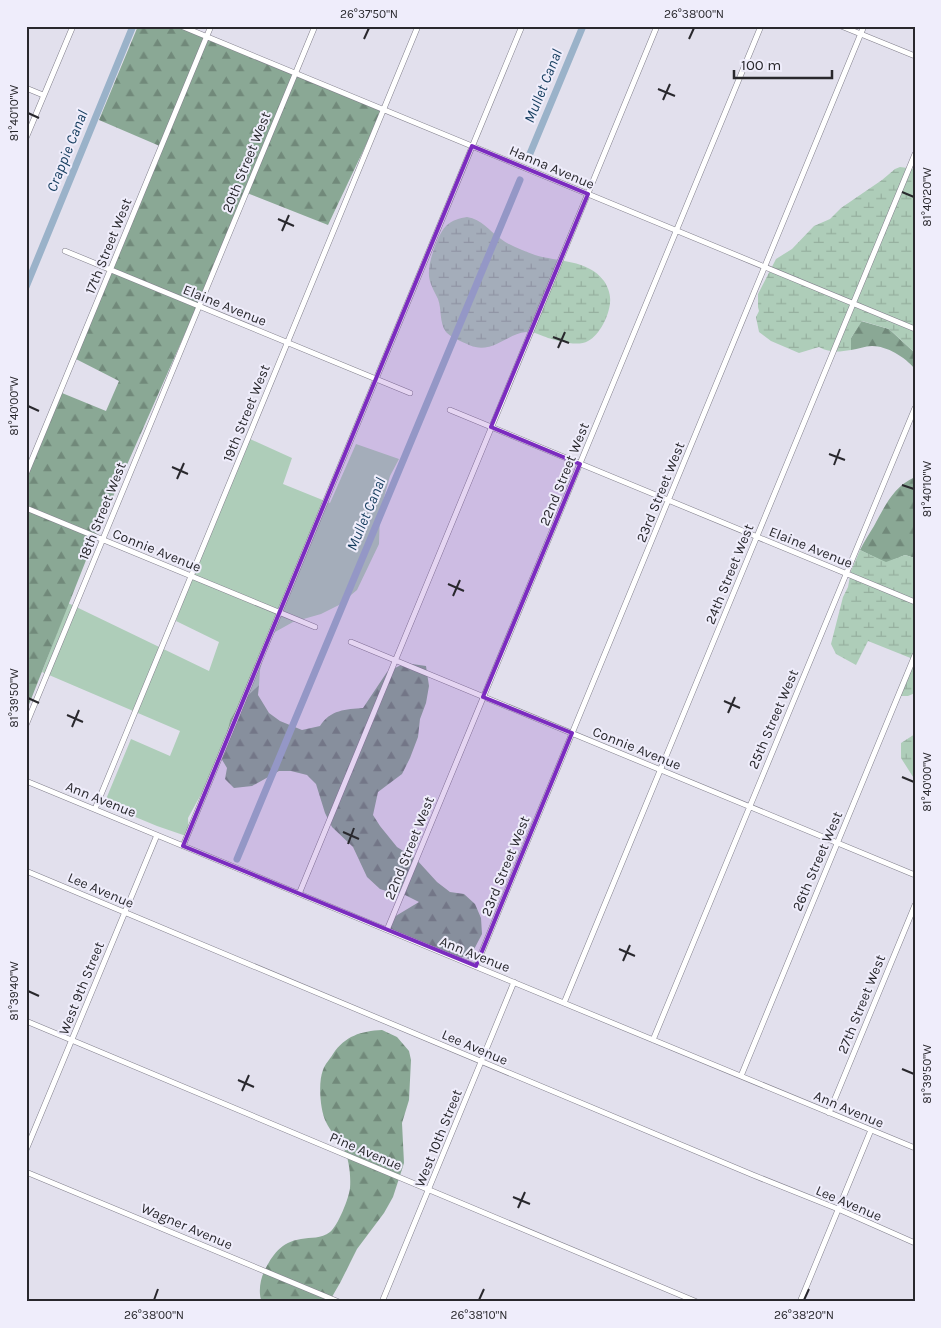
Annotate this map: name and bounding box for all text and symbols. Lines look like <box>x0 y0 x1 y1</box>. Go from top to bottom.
text: 26°37'50"N <box>340 7 398 21</box>
text: 26°38'00"N <box>664 7 724 21</box>
water label: Mullet Canal <box>520 46 566 125</box>
scale bar <box>734 48 831 80</box>
text: 100 m <box>741 56 781 74</box>
text: 81°40'10"W <box>7 85 21 141</box>
water label: Crappie Canal <box>42 107 92 195</box>
street label: 20th Street West <box>219 109 274 215</box>
street label: Hanna Avenue <box>507 142 597 193</box>
text: 81°40'20"W <box>920 167 934 227</box>
street label: 17th Street West <box>82 196 135 297</box>
street label: Elaine Avenue <box>180 281 269 330</box>
street label: 19th Street West <box>219 362 274 464</box>
text: 81°40'00"W <box>7 376 21 436</box>
street label: 22nd Street West <box>536 420 593 528</box>
street label: 23rd Street West <box>633 440 688 545</box>
street label: 18th Street West <box>75 460 130 563</box>
text: 81°40'10"W <box>920 461 934 517</box>
water label: Mullet Canal <box>343 475 390 553</box>
street label: 24th Street West <box>702 522 757 627</box>
street label: Elaine Avenue <box>766 523 855 572</box>
street label: Connie Avenue <box>110 525 204 576</box>
street label: 25th Street West <box>745 667 802 772</box>
text: 81°39'50"W <box>7 668 21 728</box>
street label: Connie Avenue <box>590 723 684 774</box>
text: 81°40'00"W <box>920 752 934 812</box>
street label: Ann Avenue <box>63 778 138 821</box>
street label: 22nd Street West <box>381 794 438 902</box>
street label: 26th Street West <box>789 809 846 914</box>
street label: 23rd Street West <box>478 814 533 919</box>
street label: Lee Avenue <box>65 869 136 912</box>
street label: Ann Avenue <box>437 933 512 976</box>
street label: West 9th Street <box>55 939 108 1037</box>
street label: 27th Street West <box>834 952 889 1056</box>
text: 81°39'40"W <box>7 961 21 1021</box>
street label: Lee Avenue <box>439 1026 510 1069</box>
text: 81°39'50"W <box>920 1044 934 1104</box>
street label: West 10th Street <box>411 1087 466 1189</box>
street label: Ann Avenue <box>811 1087 886 1132</box>
street label: Pine Avenue <box>327 1129 405 1174</box>
street label: Lee Avenue <box>813 1182 884 1225</box>
street label: Wagner Avenue <box>138 1200 235 1253</box>
text: 26°38'00"N <box>124 1308 184 1322</box>
text: 26°38'10"N <box>451 1308 507 1322</box>
text: 26°38'20"N <box>774 1308 834 1322</box>

